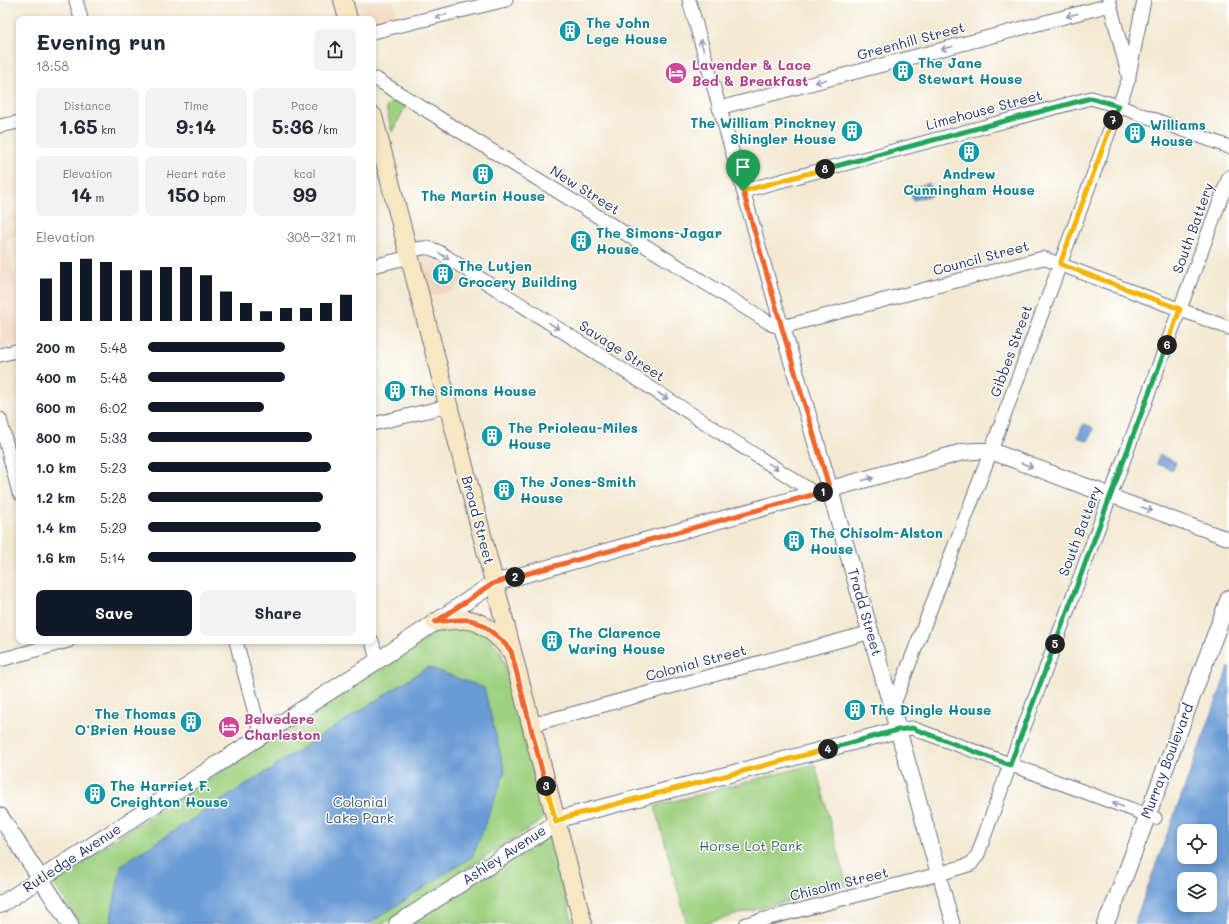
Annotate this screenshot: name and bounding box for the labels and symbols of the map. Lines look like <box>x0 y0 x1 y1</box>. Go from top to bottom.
one-way arrow <box>1066 12 1079 19</box>
one-way arrow <box>435 13 448 20</box>
place label: The John Lege House <box>586 13 667 48</box>
street label: Greenhill Street <box>855 17 967 64</box>
building icon: The John Lege House <box>557 18 583 44</box>
one-way arrow <box>698 39 705 52</box>
one-way arrow <box>941 45 954 52</box>
place label: The Jane Stewart House <box>918 53 1022 88</box>
place label: Lavender & Lace Bed & Breakfast <box>692 55 811 90</box>
building icon: The Jane Stewart House <box>890 58 916 84</box>
hotel icon: Lavender & Lace Bed & Breakfast <box>663 60 689 86</box>
one-way arrow <box>815 78 828 85</box>
street label: Limehouse Street <box>924 85 1044 134</box>
pin: 7 <box>1103 110 1123 130</box>
place label: The William Pinckney Shingler House <box>690 113 836 148</box>
place label: Williams House <box>1150 115 1206 150</box>
building icon: The William Pinckney Shingler House <box>839 118 865 144</box>
building icon: Williams House <box>1122 120 1148 146</box>
building icon: Andrew Cunningham House <box>956 139 982 165</box>
pin <box>726 150 760 191</box>
pin: 8 <box>815 159 835 179</box>
building icon: The Martin House <box>470 161 496 187</box>
street label: New Street <box>547 161 624 219</box>
place label: Andrew Cunningham House <box>903 164 1035 199</box>
street label: South Battery <box>1167 180 1218 276</box>
place label: The Martin House <box>421 186 545 205</box>
place label: The Simons-Jagar House <box>596 223 722 258</box>
building icon: The Simons-Jagar House <box>568 228 594 254</box>
street label: Council Street <box>931 236 1031 279</box>
one-way arrow <box>438 252 450 260</box>
place label: The Lutjen Grocery Building <box>458 256 577 291</box>
building icon: The Lutjen Grocery Building <box>430 261 456 287</box>
street label: Gibbes Street <box>985 302 1036 400</box>
street label: Savage Street <box>576 316 669 385</box>
one-way arrow <box>548 322 559 330</box>
pin: 6 <box>1157 335 1177 355</box>
building icon: The Simons House <box>382 378 408 404</box>
place label: The Simons House <box>410 381 536 400</box>
one-way arrow <box>657 392 668 400</box>
place label: The Prioleau-Miles House <box>508 418 638 453</box>
building icon: The Prioleau-Miles House <box>479 423 505 449</box>
one-way arrow <box>1021 461 1033 469</box>
one-way arrow <box>767 462 778 470</box>
place label: The Jones-Smith House <box>520 472 636 507</box>
street label: Broad Street <box>458 474 499 566</box>
one-way arrow <box>861 475 874 482</box>
building icon: The Jones-Smith House <box>491 477 517 503</box>
pin: 1 <box>813 482 833 502</box>
street label: South Battery <box>1054 483 1105 579</box>
one-way arrow <box>1141 506 1153 514</box>
place label: The Chisolm-Alston House <box>810 523 943 558</box>
building icon: The Chisolm-Alston House <box>781 528 807 554</box>
street label: Tradd Street <box>844 566 887 658</box>
pin: 2 <box>505 567 525 587</box>
place label: The Clarence Waring House <box>568 623 665 658</box>
building icon: The Clarence Waring House <box>539 628 565 654</box>
pin: 5 <box>1045 634 1065 654</box>
street label: Colonial Street <box>643 640 748 685</box>
building icon: The Dingle House <box>842 697 868 723</box>
place label: The Dingle House <box>870 700 991 719</box>
street label: Murray Boulevard <box>1136 700 1197 821</box>
place label: The Thomas O'Brien House <box>75 704 176 739</box>
building icon: The Thomas O'Brien House <box>178 709 204 735</box>
place label: Belvedere Charleston <box>244 709 320 744</box>
hotel icon: Belvedere Charleston <box>216 714 242 740</box>
pin: 4 <box>818 739 838 759</box>
place label: The Harriet F. Creighton House <box>110 776 228 811</box>
pin: 3 <box>536 776 556 796</box>
building icon: The Harriet F. Creighton House <box>82 781 108 807</box>
park label: Colonial Lake Park <box>326 792 394 827</box>
one-way arrow <box>1113 800 1125 808</box>
street label: Rutledge Avenue <box>19 819 125 896</box>
street label: Ashley Avenue <box>458 820 549 889</box>
park label: Horse Lot Park <box>699 836 803 855</box>
street label: Chisolm Street <box>788 862 890 905</box>

